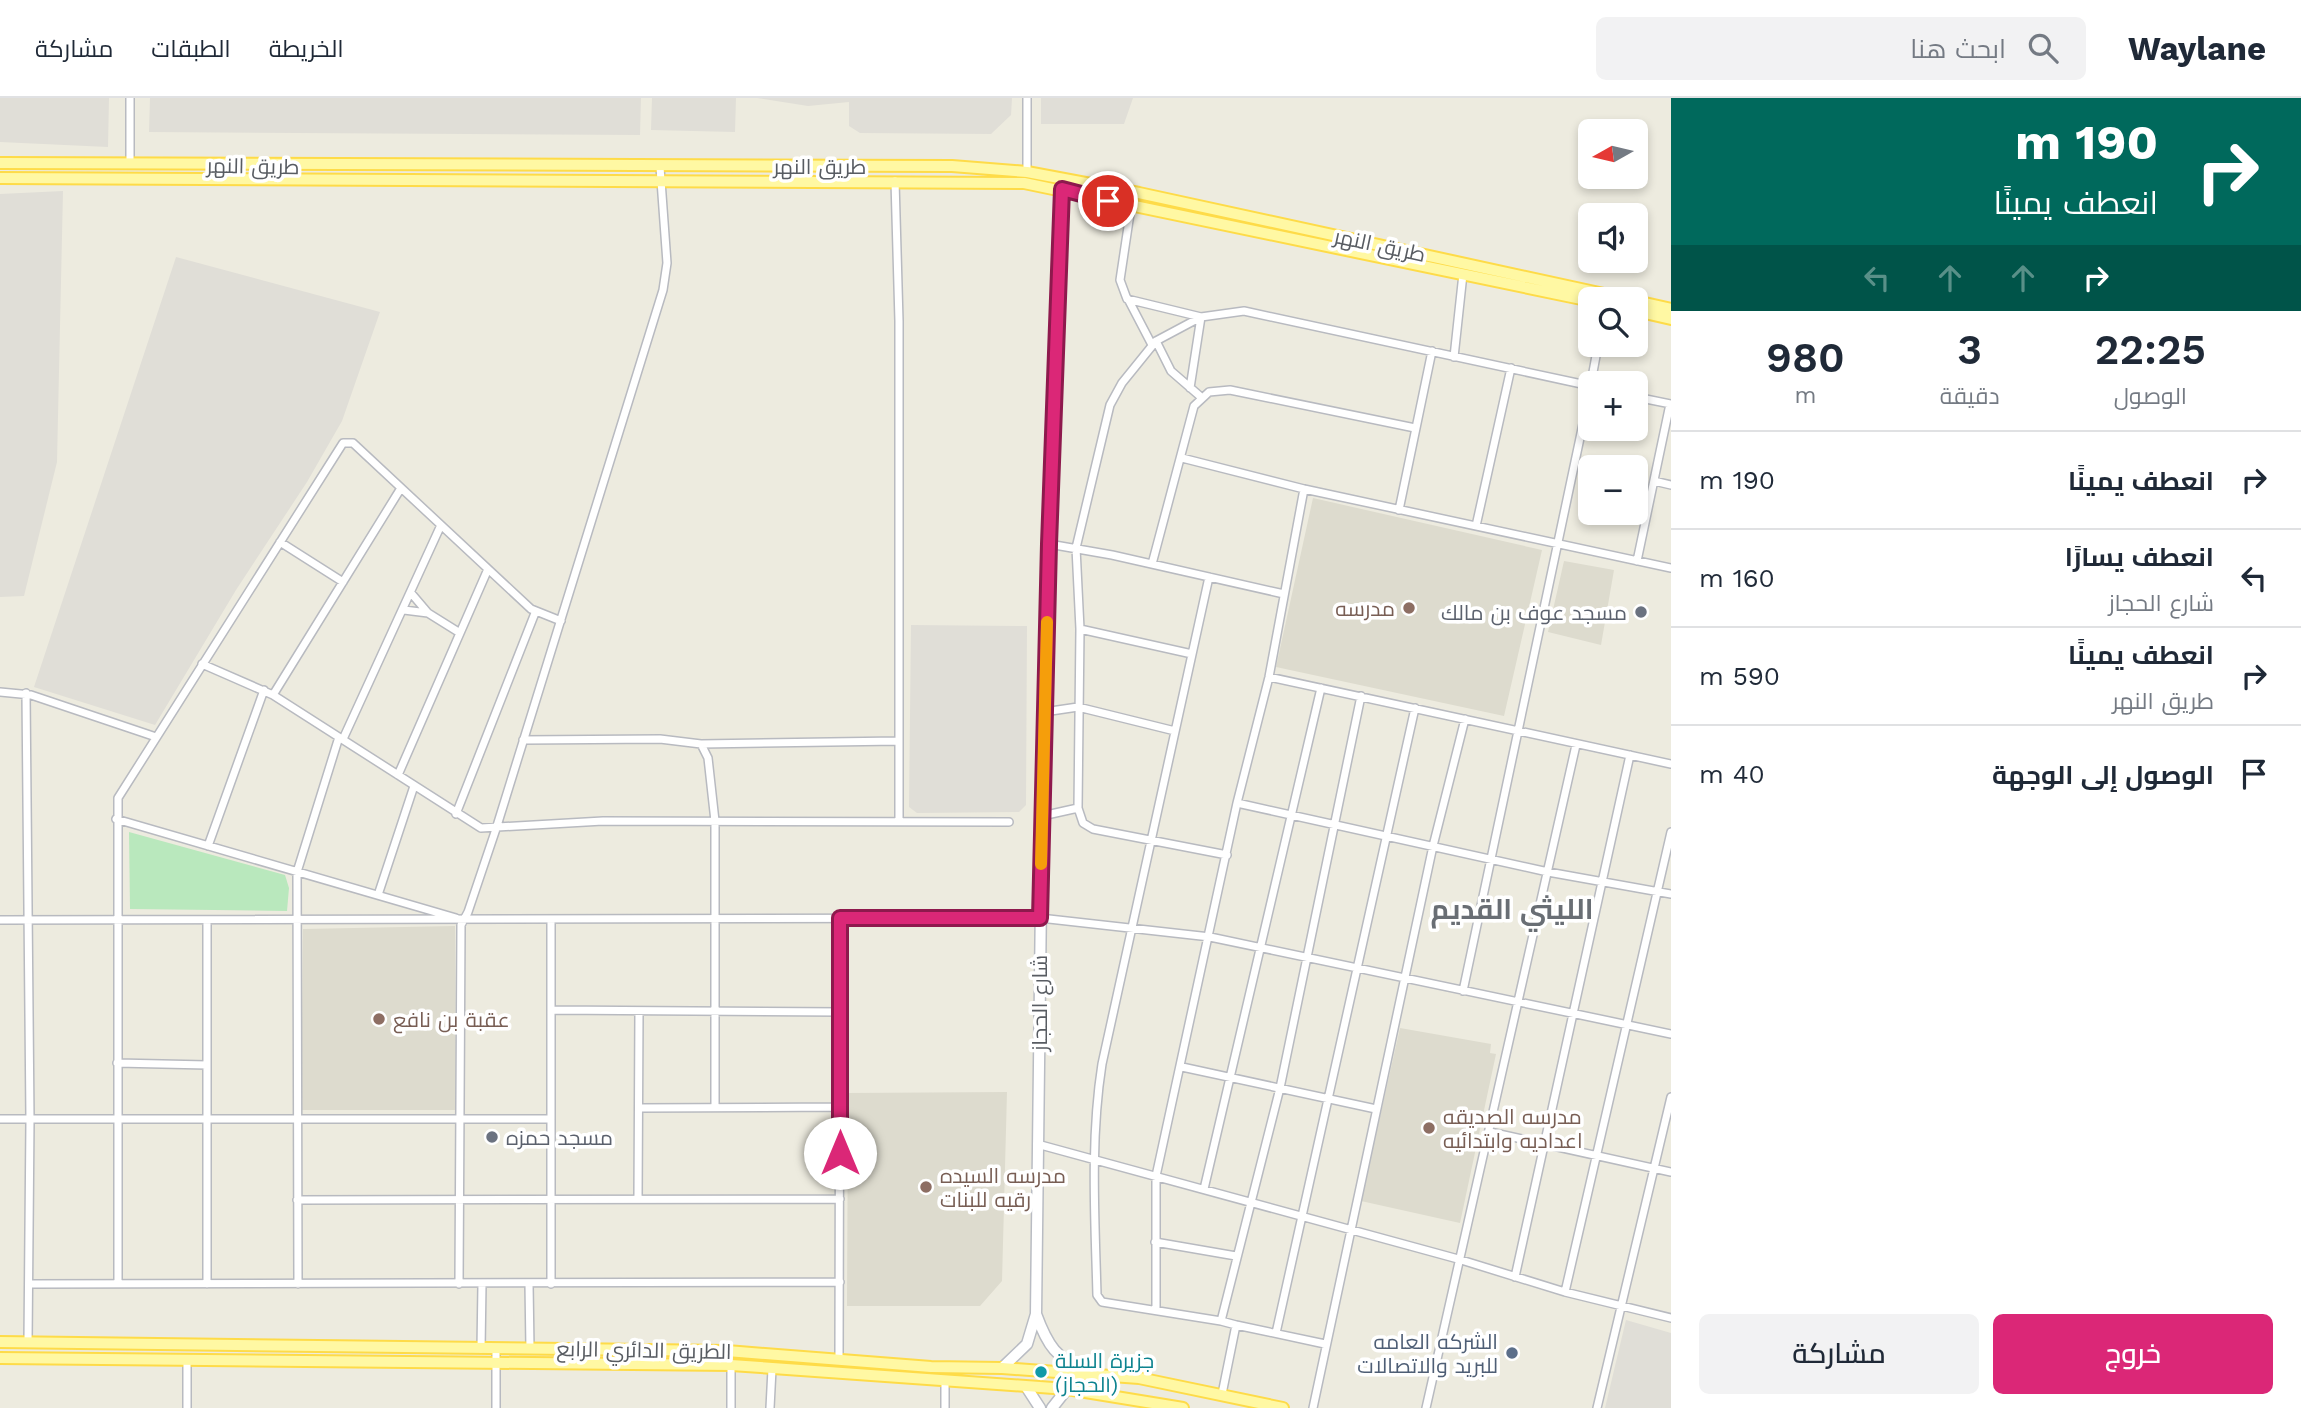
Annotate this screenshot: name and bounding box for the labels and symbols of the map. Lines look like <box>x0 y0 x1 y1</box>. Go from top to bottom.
north arrow <box>1578 119 1648 189</box>
street label: طريق النهر <box>205 153 300 180</box>
street label: طريق النهر <box>773 154 866 180</box>
pin <box>1078 171 1138 231</box>
street label: طريق النهر <box>1331 223 1428 268</box>
place label: مدرسه <box>1335 596 1395 621</box>
marker: مدرسه <box>1401 600 1417 616</box>
place label: مسجد عوف بن مالك <box>1441 600 1627 626</box>
marker: مسجد عوف بن مالك <box>1633 604 1649 620</box>
district label: الليثي القديم <box>1431 893 1593 932</box>
street label: شارع الحجاز <box>1027 955 1054 1052</box>
place label: عقبة بن نافع <box>393 1007 510 1034</box>
marker: عقبة بن نافع <box>371 1011 387 1027</box>
place label: مدرسه الصديقه اعداديه وابتدائيه <box>1443 1104 1583 1153</box>
position arrow <box>803 1116 877 1190</box>
marker: مدرسه الصديقه اعداديه وابتدائيه <box>1421 1120 1437 1136</box>
place label: مسجد حمزه <box>506 1125 613 1150</box>
marker: مسجد حمزه <box>484 1129 500 1145</box>
place label: مدرسه السيده رقيه للبنات <box>940 1163 1066 1212</box>
marker: مدرسه السيده رقيه للبنات <box>918 1179 934 1195</box>
place label: الشركه العامه للبريد والاتصالات <box>1357 1329 1498 1378</box>
street label: الطريق الدائري الرابع <box>556 1336 732 1368</box>
marker: الشركه العامه للبريد والاتصالات <box>1504 1345 1520 1361</box>
place label: جزيرة السلة (الحجاز) <box>1055 1348 1154 1397</box>
marker: جزيرة السلة (الحجاز) <box>1033 1364 1049 1380</box>

